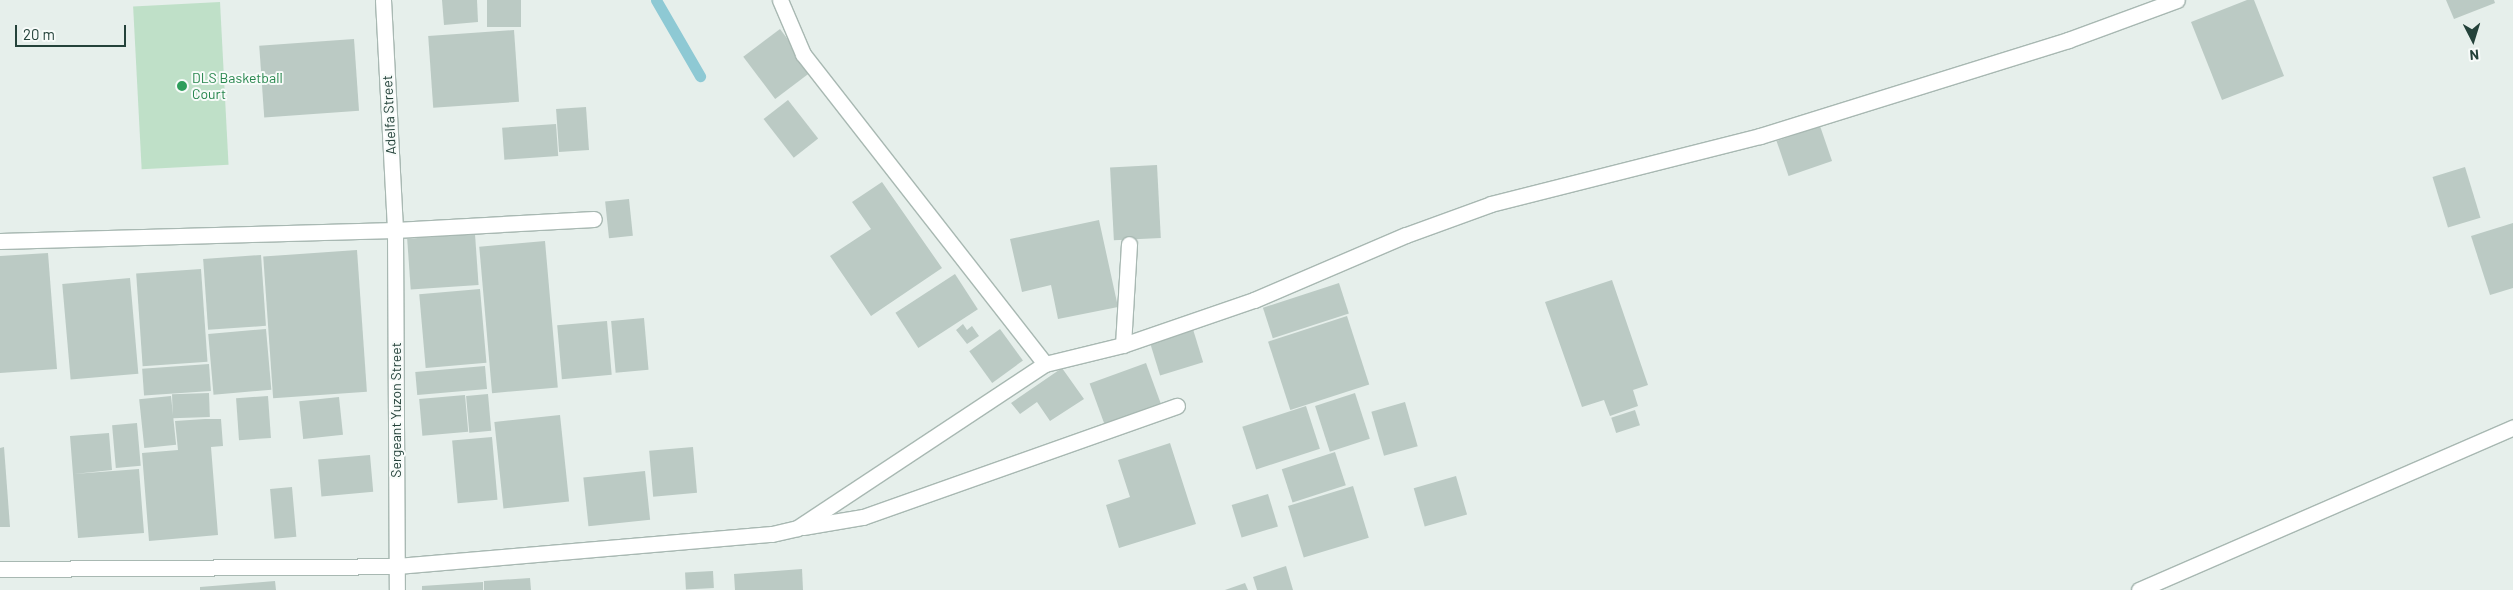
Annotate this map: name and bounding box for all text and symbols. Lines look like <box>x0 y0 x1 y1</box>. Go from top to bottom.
scale bar <box>18 15 129 47</box>
north arrow <box>2448 15 2498 65</box>
text: 20 m <box>23 25 55 43</box>
text: N <box>2469 47 2480 64</box>
place label: DLS Basketball Court <box>192 70 283 102</box>
street label: Adelfa Street <box>379 75 399 155</box>
marker: DLS Basketball Court <box>176 80 188 92</box>
street label: Sergeant Yuzon Street <box>388 342 404 478</box>

